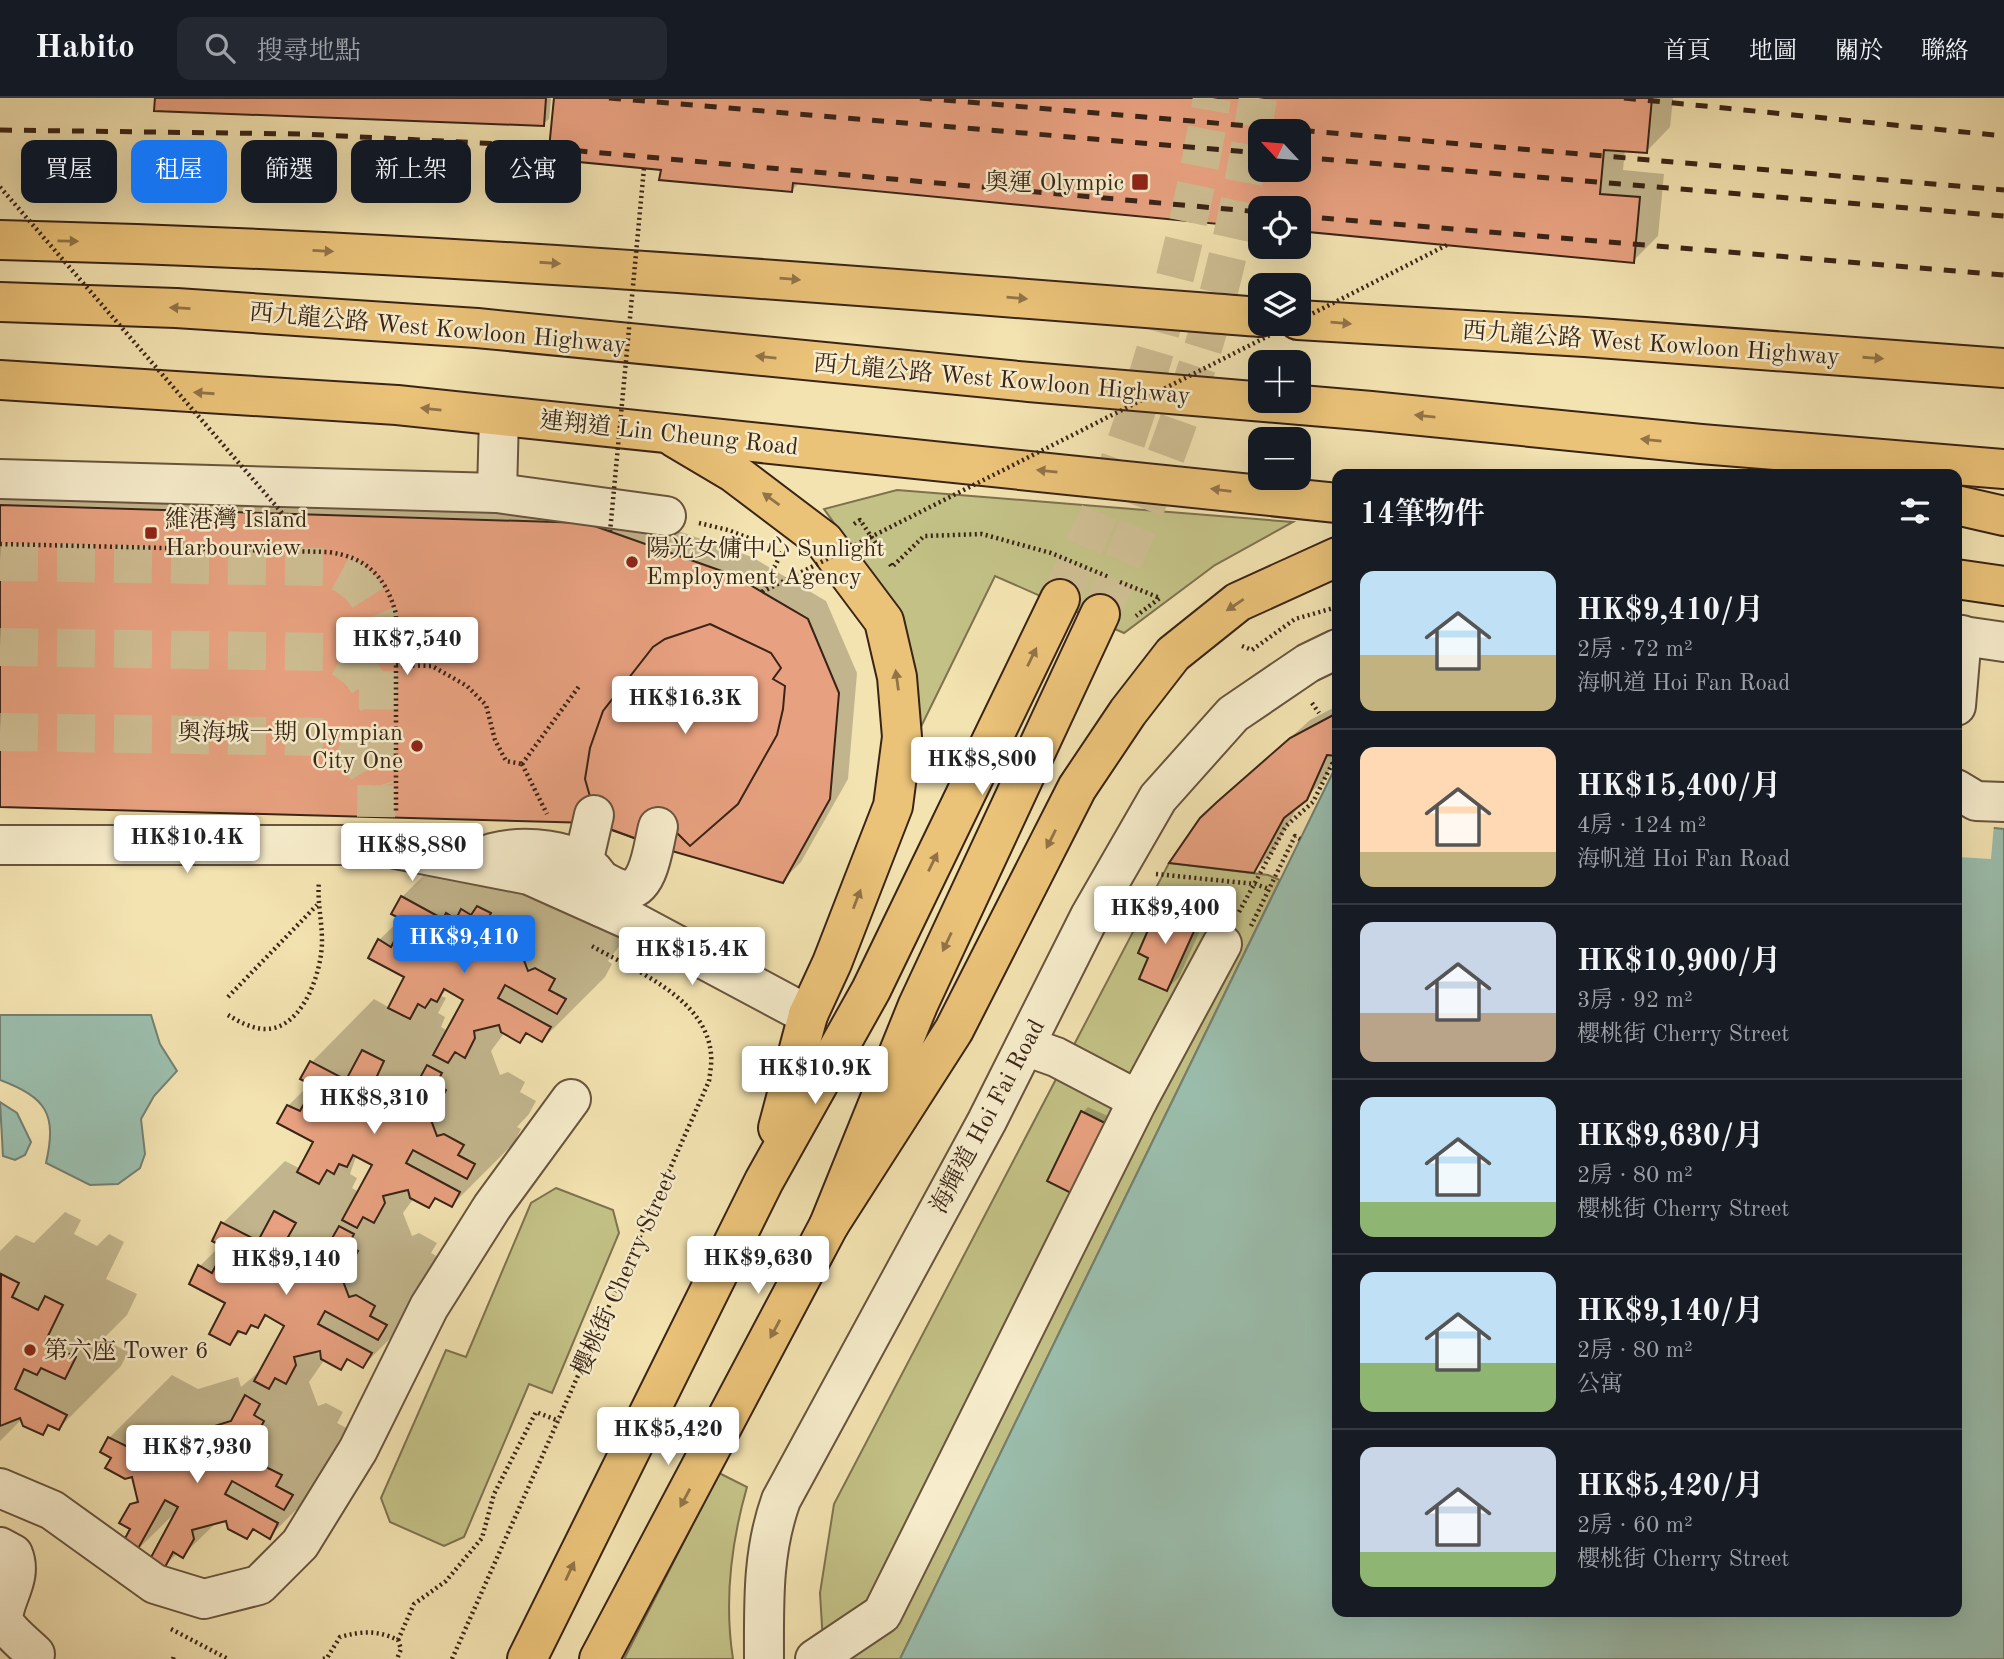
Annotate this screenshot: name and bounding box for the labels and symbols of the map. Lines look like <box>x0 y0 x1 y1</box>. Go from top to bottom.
north arrow <box>1248 119 1311 182</box>
place label: 奧運 Olympic <box>985 169 1124 196</box>
marker: 奧運 Olympic <box>1130 172 1150 192</box>
one-way arrow <box>57 236 79 247</box>
one-way arrow <box>312 245 334 256</box>
one-way arrow <box>540 258 562 269</box>
one-way arrow <box>779 274 801 285</box>
one-way arrow <box>1006 293 1028 304</box>
street label: 西九龍公路 West Kowloon Highway <box>248 299 628 358</box>
one-way arrow <box>169 303 191 314</box>
street label: 西九龍公路 West Kowloon Highway <box>1461 317 1841 370</box>
one-way arrow <box>1331 318 1353 329</box>
street label: 西九龍公路 West Kowloon Highway <box>812 350 1192 409</box>
one-way arrow <box>755 351 777 362</box>
one-way arrow <box>1862 353 1884 364</box>
one-way arrow <box>193 388 215 399</box>
one-way arrow <box>420 403 442 414</box>
street label: 連翔道 Lin Cheung Road <box>538 406 800 461</box>
one-way arrow <box>1414 411 1436 422</box>
one-way arrow <box>1640 434 1662 445</box>
one-way arrow <box>1035 465 1057 476</box>
one-way arrow <box>1209 484 1231 495</box>
one-way arrow <box>762 492 780 506</box>
place label: 維港灣 Island Harbourview <box>165 506 307 561</box>
marker: 維港灣 Island Harbourview <box>143 525 159 541</box>
place label: 陽光女傭中心 Sunlight Employment Agency <box>646 535 885 590</box>
marker: 陽光女傭中心 Sunlight Employment Agency <box>624 554 640 570</box>
one-way arrow <box>1225 599 1245 612</box>
pin: HK$7,540 <box>335 618 479 677</box>
one-way arrow <box>1026 647 1038 667</box>
one-way arrow <box>891 668 902 690</box>
pin: HK$16.3K <box>613 676 757 736</box>
place label: 奧海城一期 Olympian City One <box>177 719 403 774</box>
marker: 奧海城一期 Olympian City One <box>409 738 425 754</box>
pin: HK$8,800 <box>910 738 1054 797</box>
pin: HK$10.4K <box>115 816 259 875</box>
pin: HK$8,880 <box>340 824 484 883</box>
one-way arrow <box>1046 829 1057 849</box>
one-way arrow <box>927 852 939 872</box>
pin: HK$9,400 <box>1093 886 1237 946</box>
one-way arrow <box>852 889 863 910</box>
pin: HK$9,410 <box>392 916 536 975</box>
pin: HK$15.4K <box>620 928 764 987</box>
one-way arrow <box>941 932 952 953</box>
street label: 海輝道 Hoi Fai Road <box>925 1015 1050 1218</box>
pin: HK$10.9K <box>743 1046 887 1106</box>
pin: HK$8,310 <box>302 1076 446 1136</box>
street label: 櫻桃街 Cherry Street <box>567 1166 682 1380</box>
pin: HK$9,630 <box>686 1236 830 1296</box>
pin: HK$9,140 <box>214 1238 358 1297</box>
one-way arrow <box>769 1319 780 1339</box>
place label: 第六座 Tower 6 <box>44 1337 209 1364</box>
marker: 第六座 Tower 6 <box>22 1342 38 1358</box>
pin: HK$5,420 <box>596 1408 740 1467</box>
pin: HK$7,930 <box>125 1426 269 1485</box>
one-way arrow <box>679 1489 691 1509</box>
one-way arrow <box>565 1561 576 1581</box>

